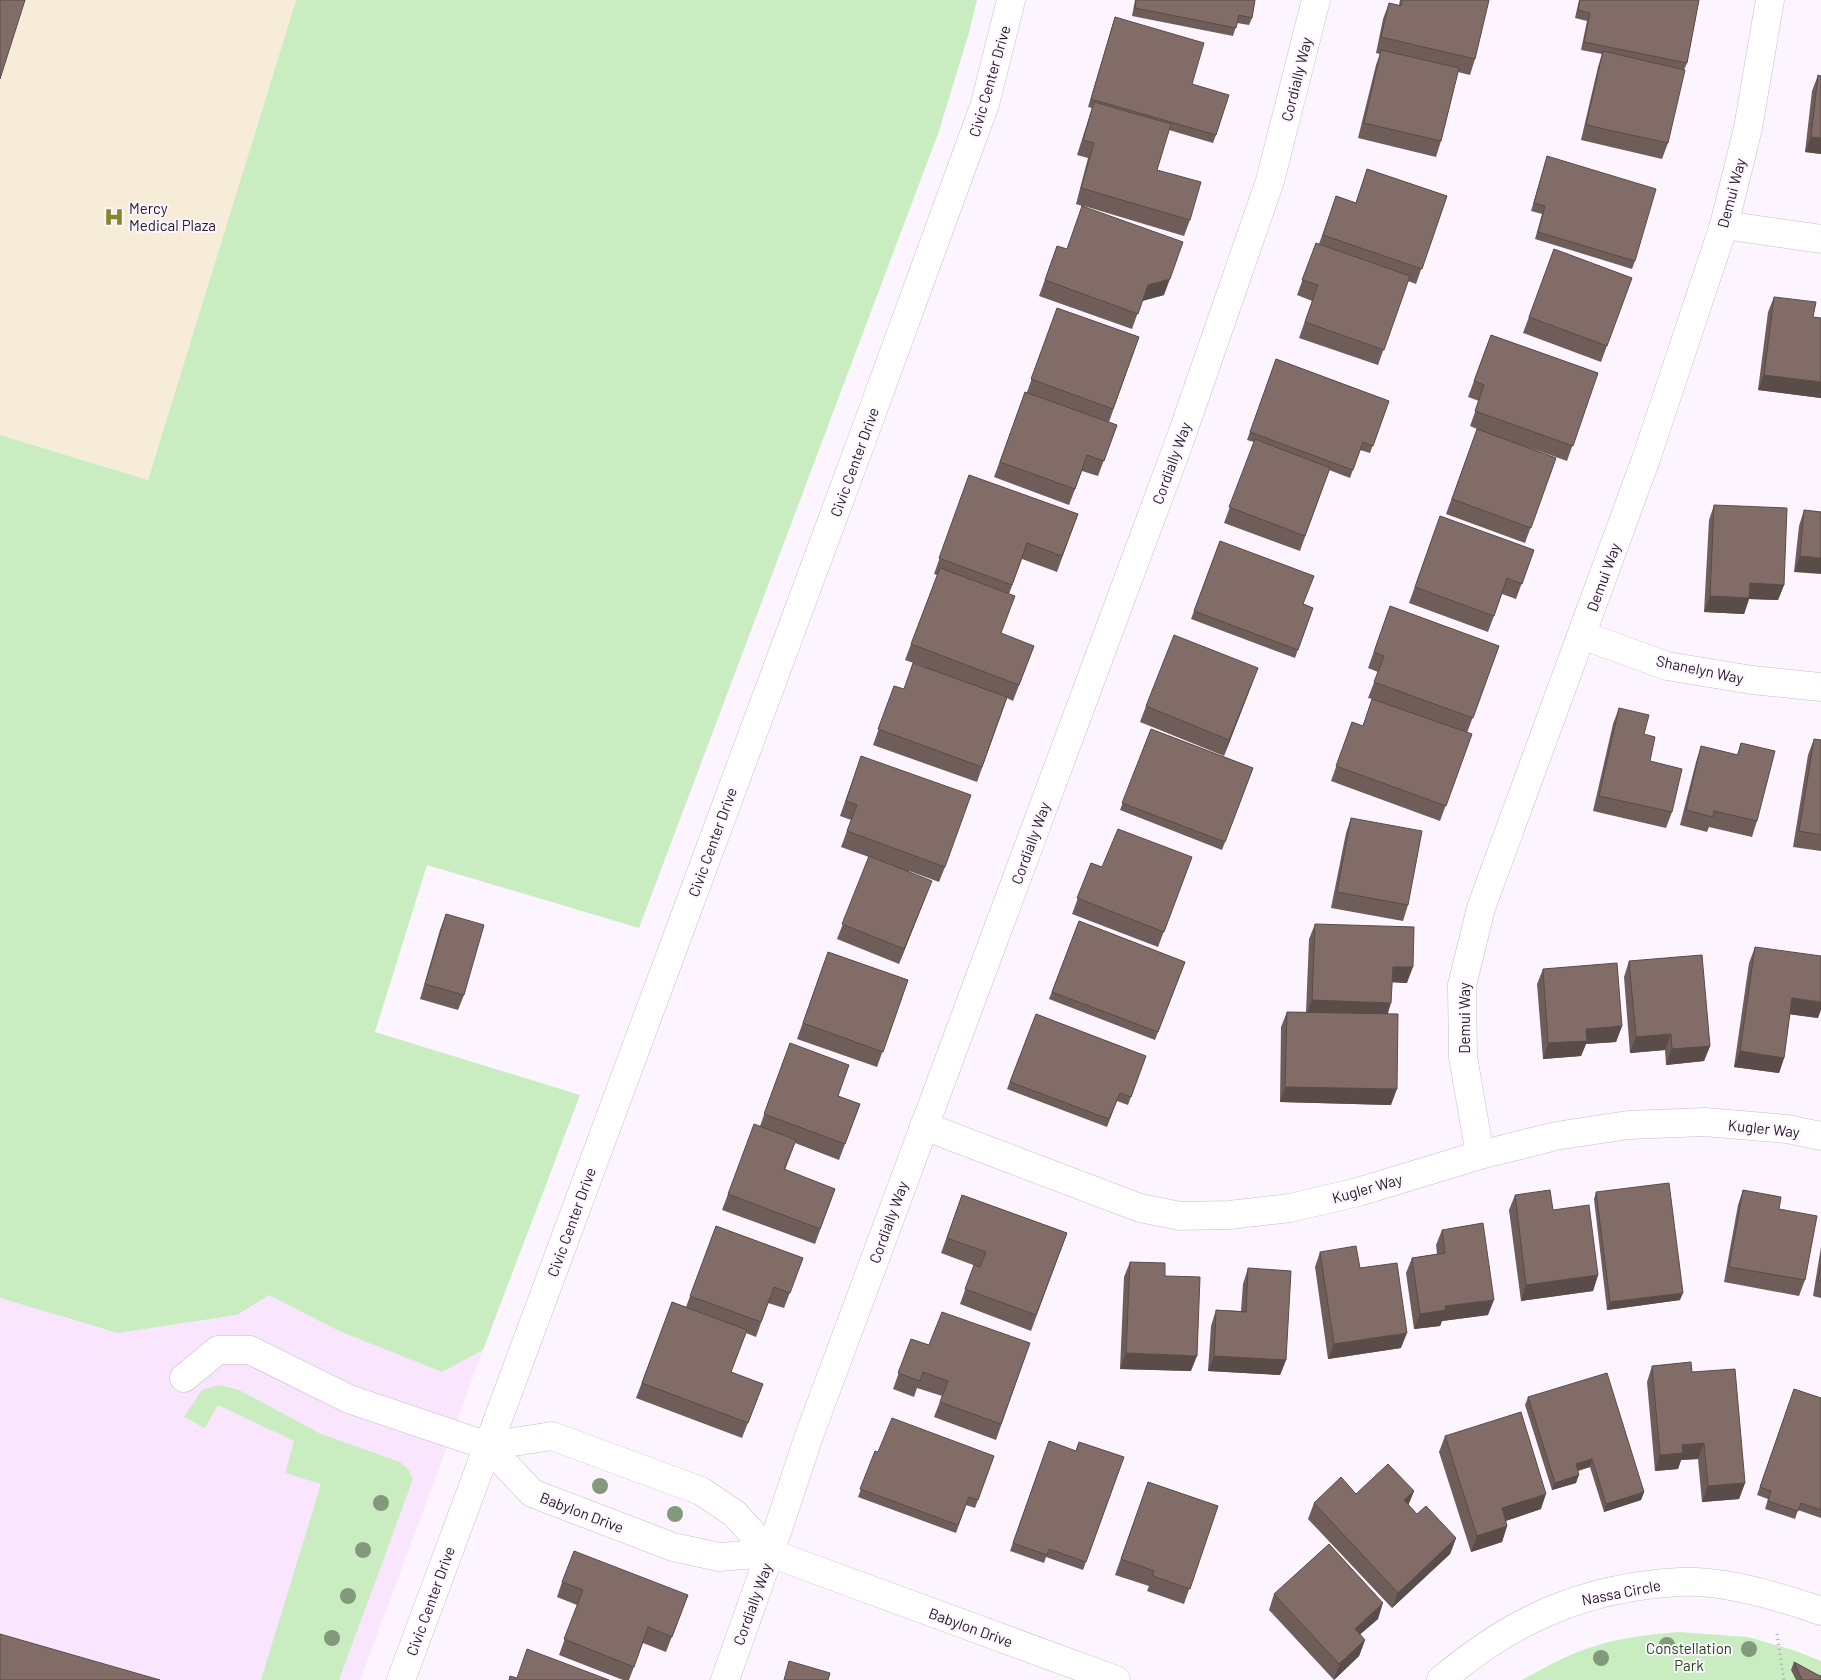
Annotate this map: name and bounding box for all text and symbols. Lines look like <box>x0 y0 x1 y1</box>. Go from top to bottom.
street label: Civic Center Drive <box>965 23 1013 139</box>
street label: Cordially Way <box>1277 35 1315 123</box>
street label: Demui Way <box>1713 156 1749 230</box>
place label: Mercy Medical Plaza <box>129 199 216 234</box>
hospital icon: Mercy Medical Plaza <box>103 206 125 228</box>
street label: Civic Center Drive <box>826 405 882 519</box>
street label: Cordially Way <box>1148 419 1194 507</box>
street label: Demui Way <box>1582 540 1624 614</box>
street label: Shanelyn Way <box>1655 651 1745 687</box>
street label: Civic Center Drive <box>684 785 740 899</box>
street label: Cordially Way <box>1007 799 1053 887</box>
street label: Demui Way <box>1455 982 1473 1054</box>
street label: Kugler Way <box>1727 1115 1801 1141</box>
street label: Civic Center Drive <box>543 1165 599 1279</box>
street label: Kugler Way <box>1330 1169 1404 1207</box>
street label: Cordially Way <box>865 1178 911 1266</box>
street label: Babylon Drive <box>538 1488 626 1536</box>
street label: Civic Center Drive <box>402 1544 458 1658</box>
street label: Cordially Way <box>729 1560 775 1648</box>
street label: Nassa Circle <box>1580 1576 1662 1608</box>
street label: Babylon Drive <box>927 1603 1015 1651</box>
park label: Constellation Park <box>1646 1639 1732 1674</box>

